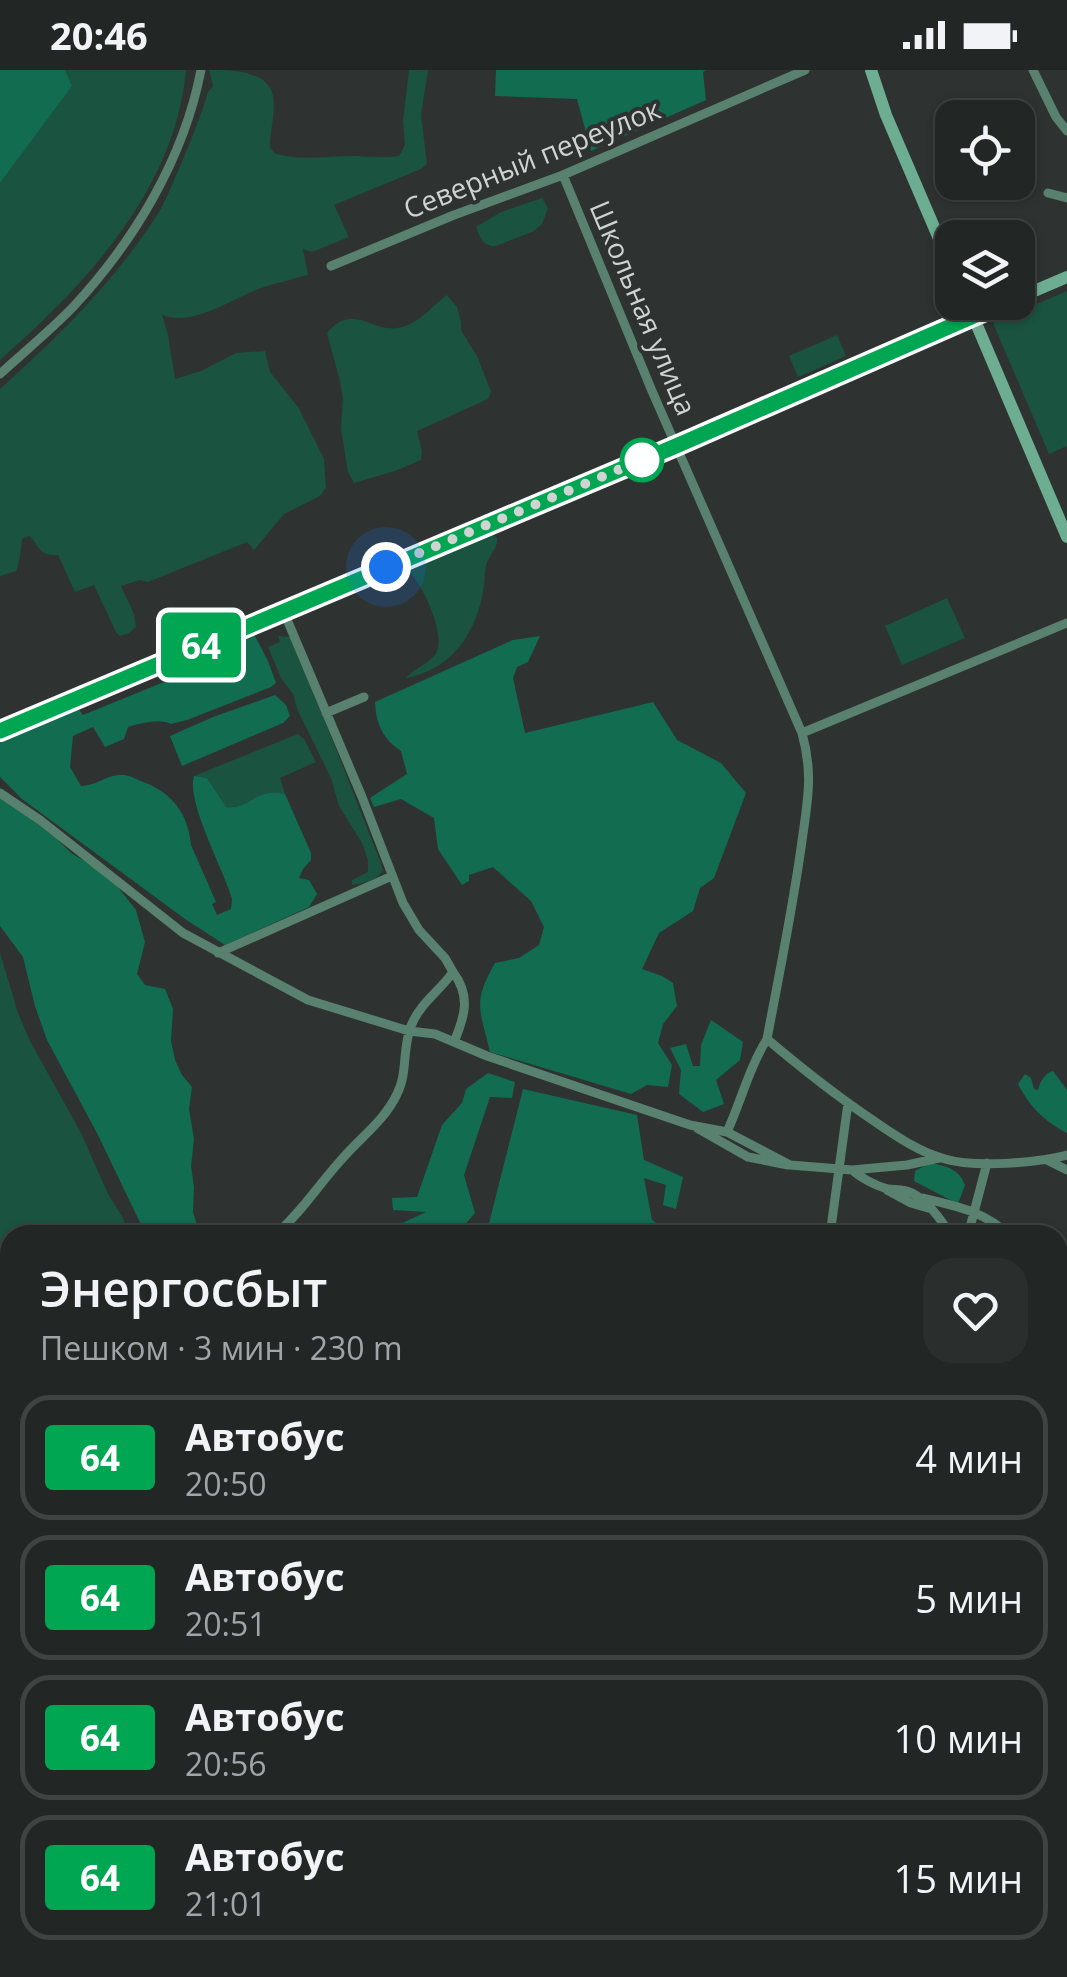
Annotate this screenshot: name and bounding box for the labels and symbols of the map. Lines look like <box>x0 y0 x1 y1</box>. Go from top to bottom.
street label: Северный переулок <box>398 89 666 227</box>
street label: Школьная улица <box>582 194 706 421</box>
unlabelled marker <box>621 439 663 481</box>
your location <box>361 542 411 592</box>
line badge: 64 <box>156 612 246 678</box>

